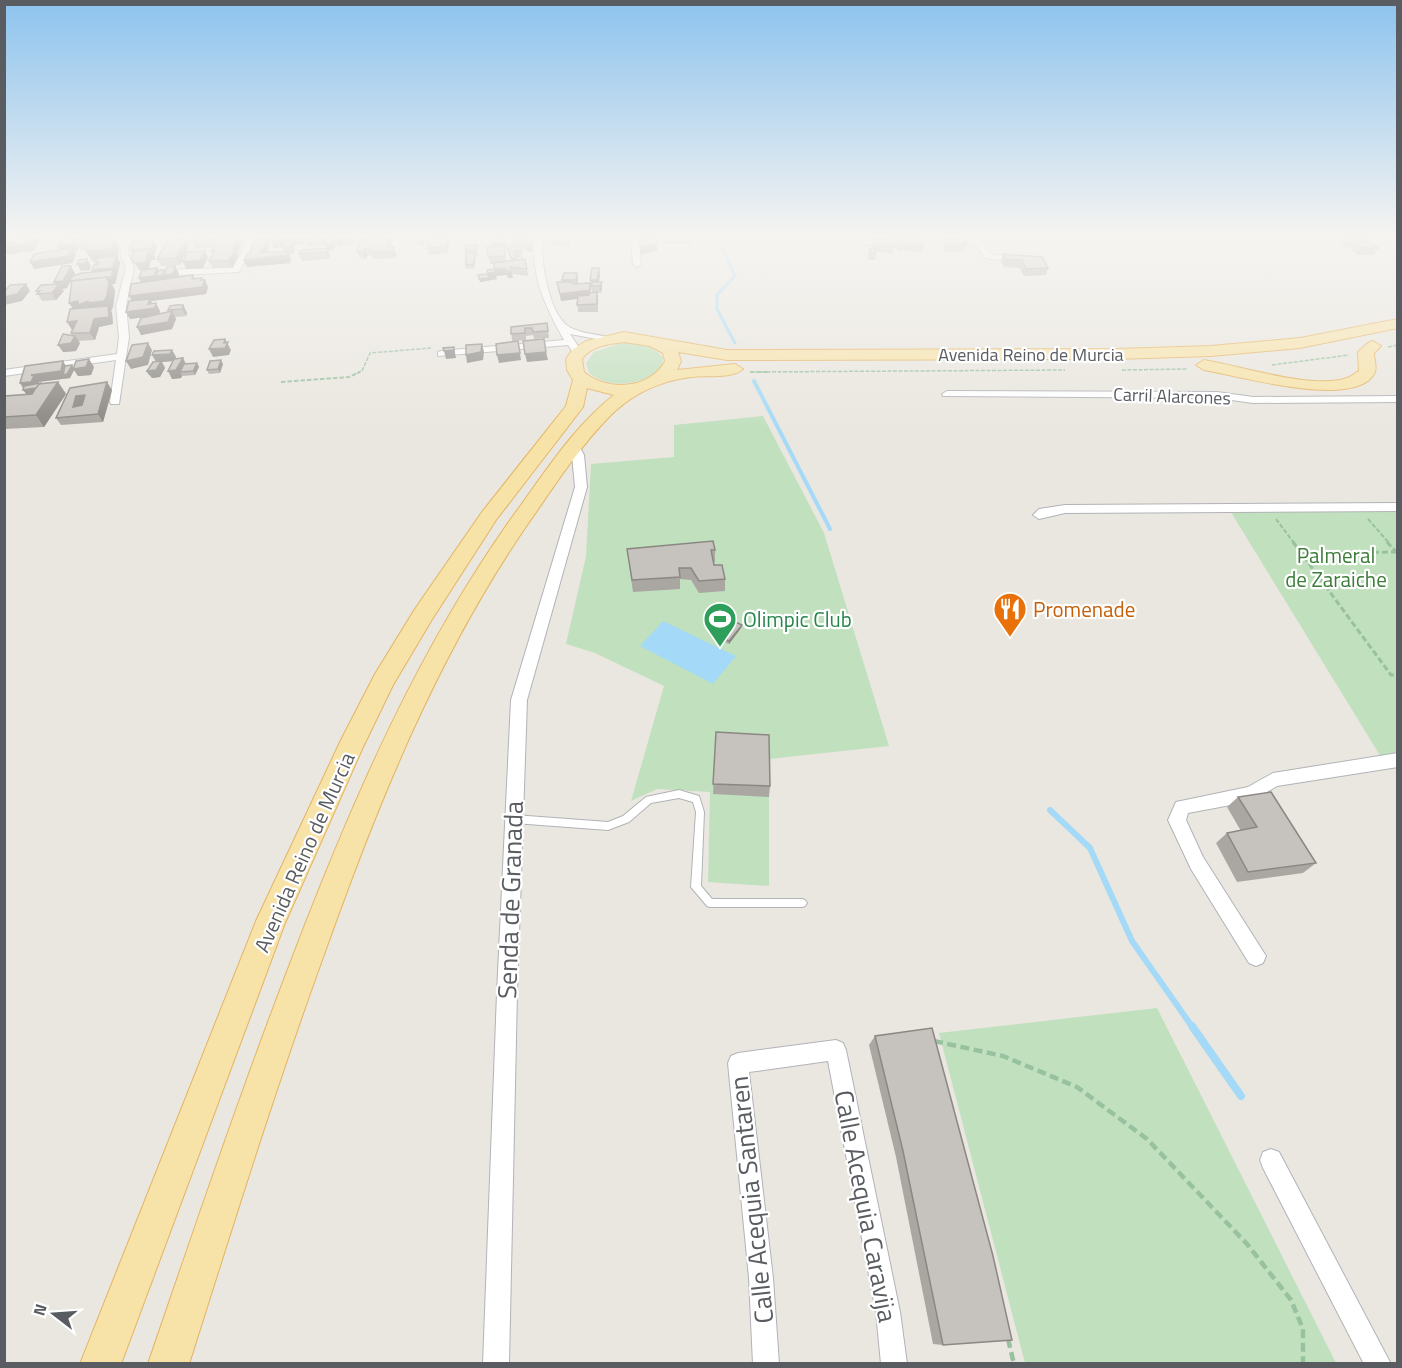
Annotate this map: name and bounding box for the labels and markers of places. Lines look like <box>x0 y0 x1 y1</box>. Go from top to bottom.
restaurant icon: Promenade <box>992 591 1028 638</box>
place label: Promenade <box>1033 593 1135 625</box>
sports icon: Olimpic Club <box>702 601 738 648</box>
place label: Olimpic Club <box>743 603 852 635</box>

